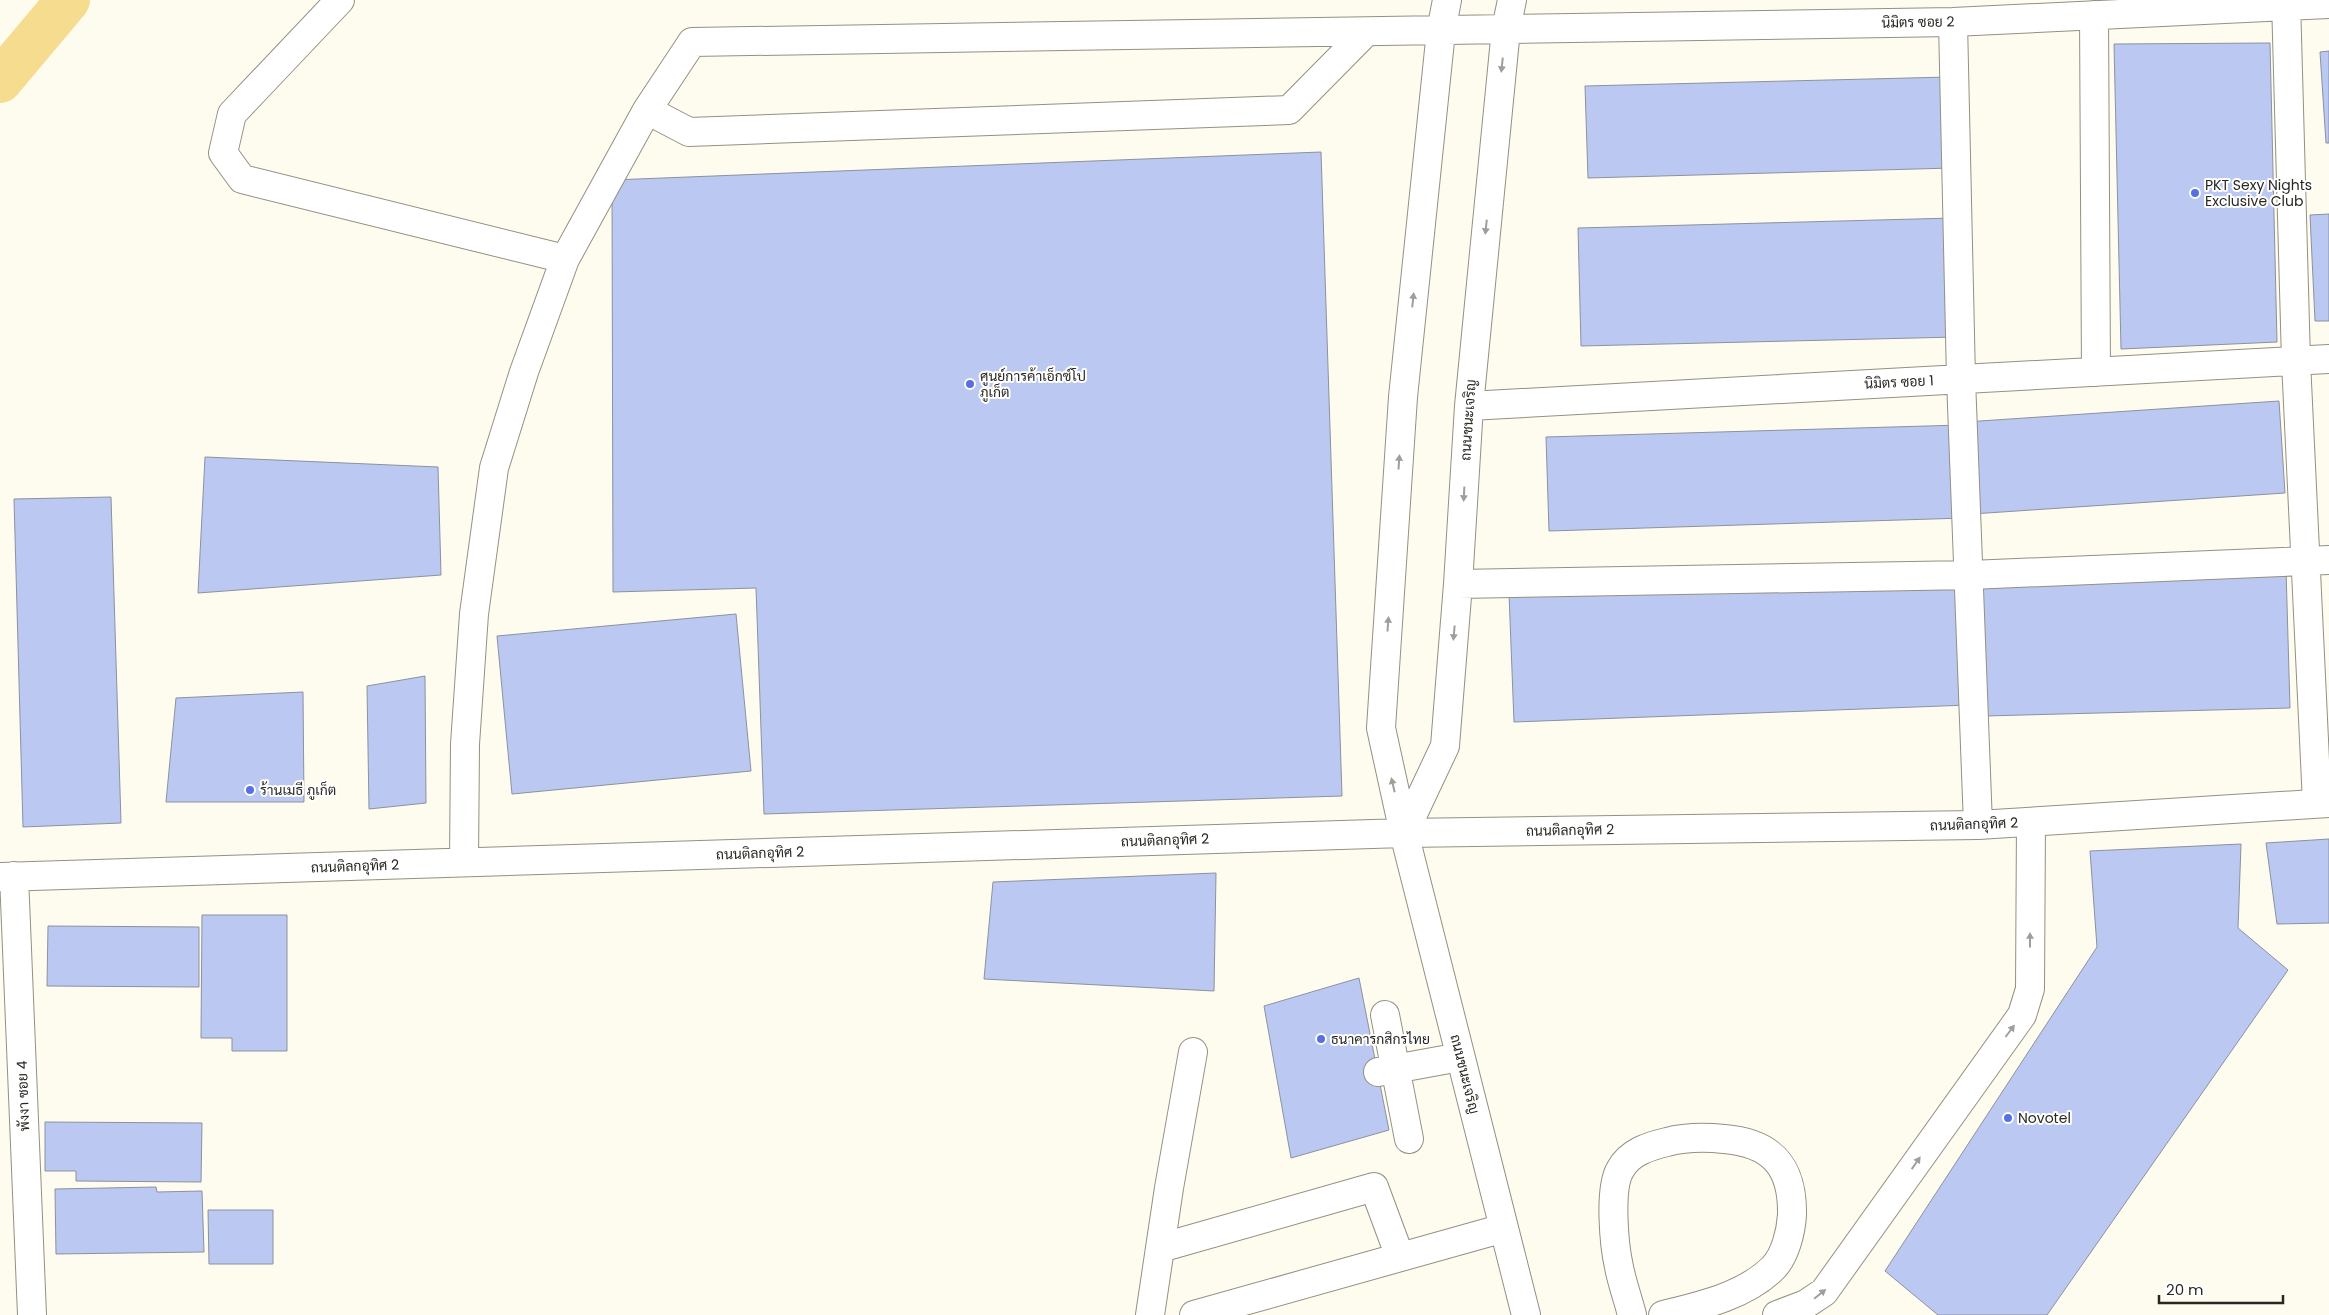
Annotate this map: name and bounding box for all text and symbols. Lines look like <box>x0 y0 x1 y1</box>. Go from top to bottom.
street label: นิมิตร ซอย 2 <box>1881 11 1955 33</box>
one-way arrow <box>1498 58 1506 74</box>
place label: PKT Sexy Nights Exclusive Club <box>2205 175 2312 211</box>
marker: PKT Sexy Nights Exclusive Club <box>2189 187 2201 199</box>
one-way arrow <box>1482 219 1490 235</box>
one-way arrow <box>1409 292 1417 308</box>
place label: ศูนย์การค้าเอ็กซ์โป ภูเก็ต <box>980 366 1086 402</box>
street label: นิมิตร ซอย 1 <box>1864 370 1934 394</box>
marker: ศูนย์การค้าเอ็กซ์โป ภูเก็ต <box>964 378 976 390</box>
street label: ถนนชนะเจริญ <box>1455 379 1481 461</box>
one-way arrow <box>1395 454 1403 470</box>
one-way arrow <box>1459 486 1467 502</box>
one-way arrow <box>1384 616 1392 632</box>
one-way arrow <box>1450 625 1458 641</box>
one-way arrow <box>1389 777 1397 793</box>
place label: ร้านเมธี ภูเก็ต <box>260 780 336 800</box>
marker: ร้านเมธี ภูเก็ต <box>244 784 256 796</box>
street label: ถนนติลกอุทิศ 2 <box>1930 812 2018 836</box>
street label: ถนนติลกอุทิศ 2 <box>1526 819 1614 841</box>
street label: ถนนติลกอุทิศ 2 <box>1121 828 1209 852</box>
street label: ถนนติลกอุทิศ 2 <box>716 841 804 865</box>
street label: ถนนติลกอุทิศ 2 <box>311 854 399 878</box>
one-way arrow <box>2026 932 2034 948</box>
one-way arrow <box>2005 1025 2016 1038</box>
place label: ธนาคารกสิกรไทย <box>1331 1029 1430 1049</box>
street label: ถนนชนะเจริญ <box>1445 1032 1485 1116</box>
marker: ธนาคารกสิกรไทย <box>1315 1033 1327 1045</box>
street label: พังงา ซอย 4 <box>12 1060 34 1132</box>
place label: Novotel <box>2018 1108 2071 1128</box>
marker: Novotel <box>2002 1112 2014 1124</box>
one-way arrow <box>1911 1156 1921 1170</box>
scale bar <box>2159 1272 2283 1304</box>
text: 20 m <box>2166 1279 2204 1300</box>
one-way arrow <box>1813 1288 1826 1299</box>

